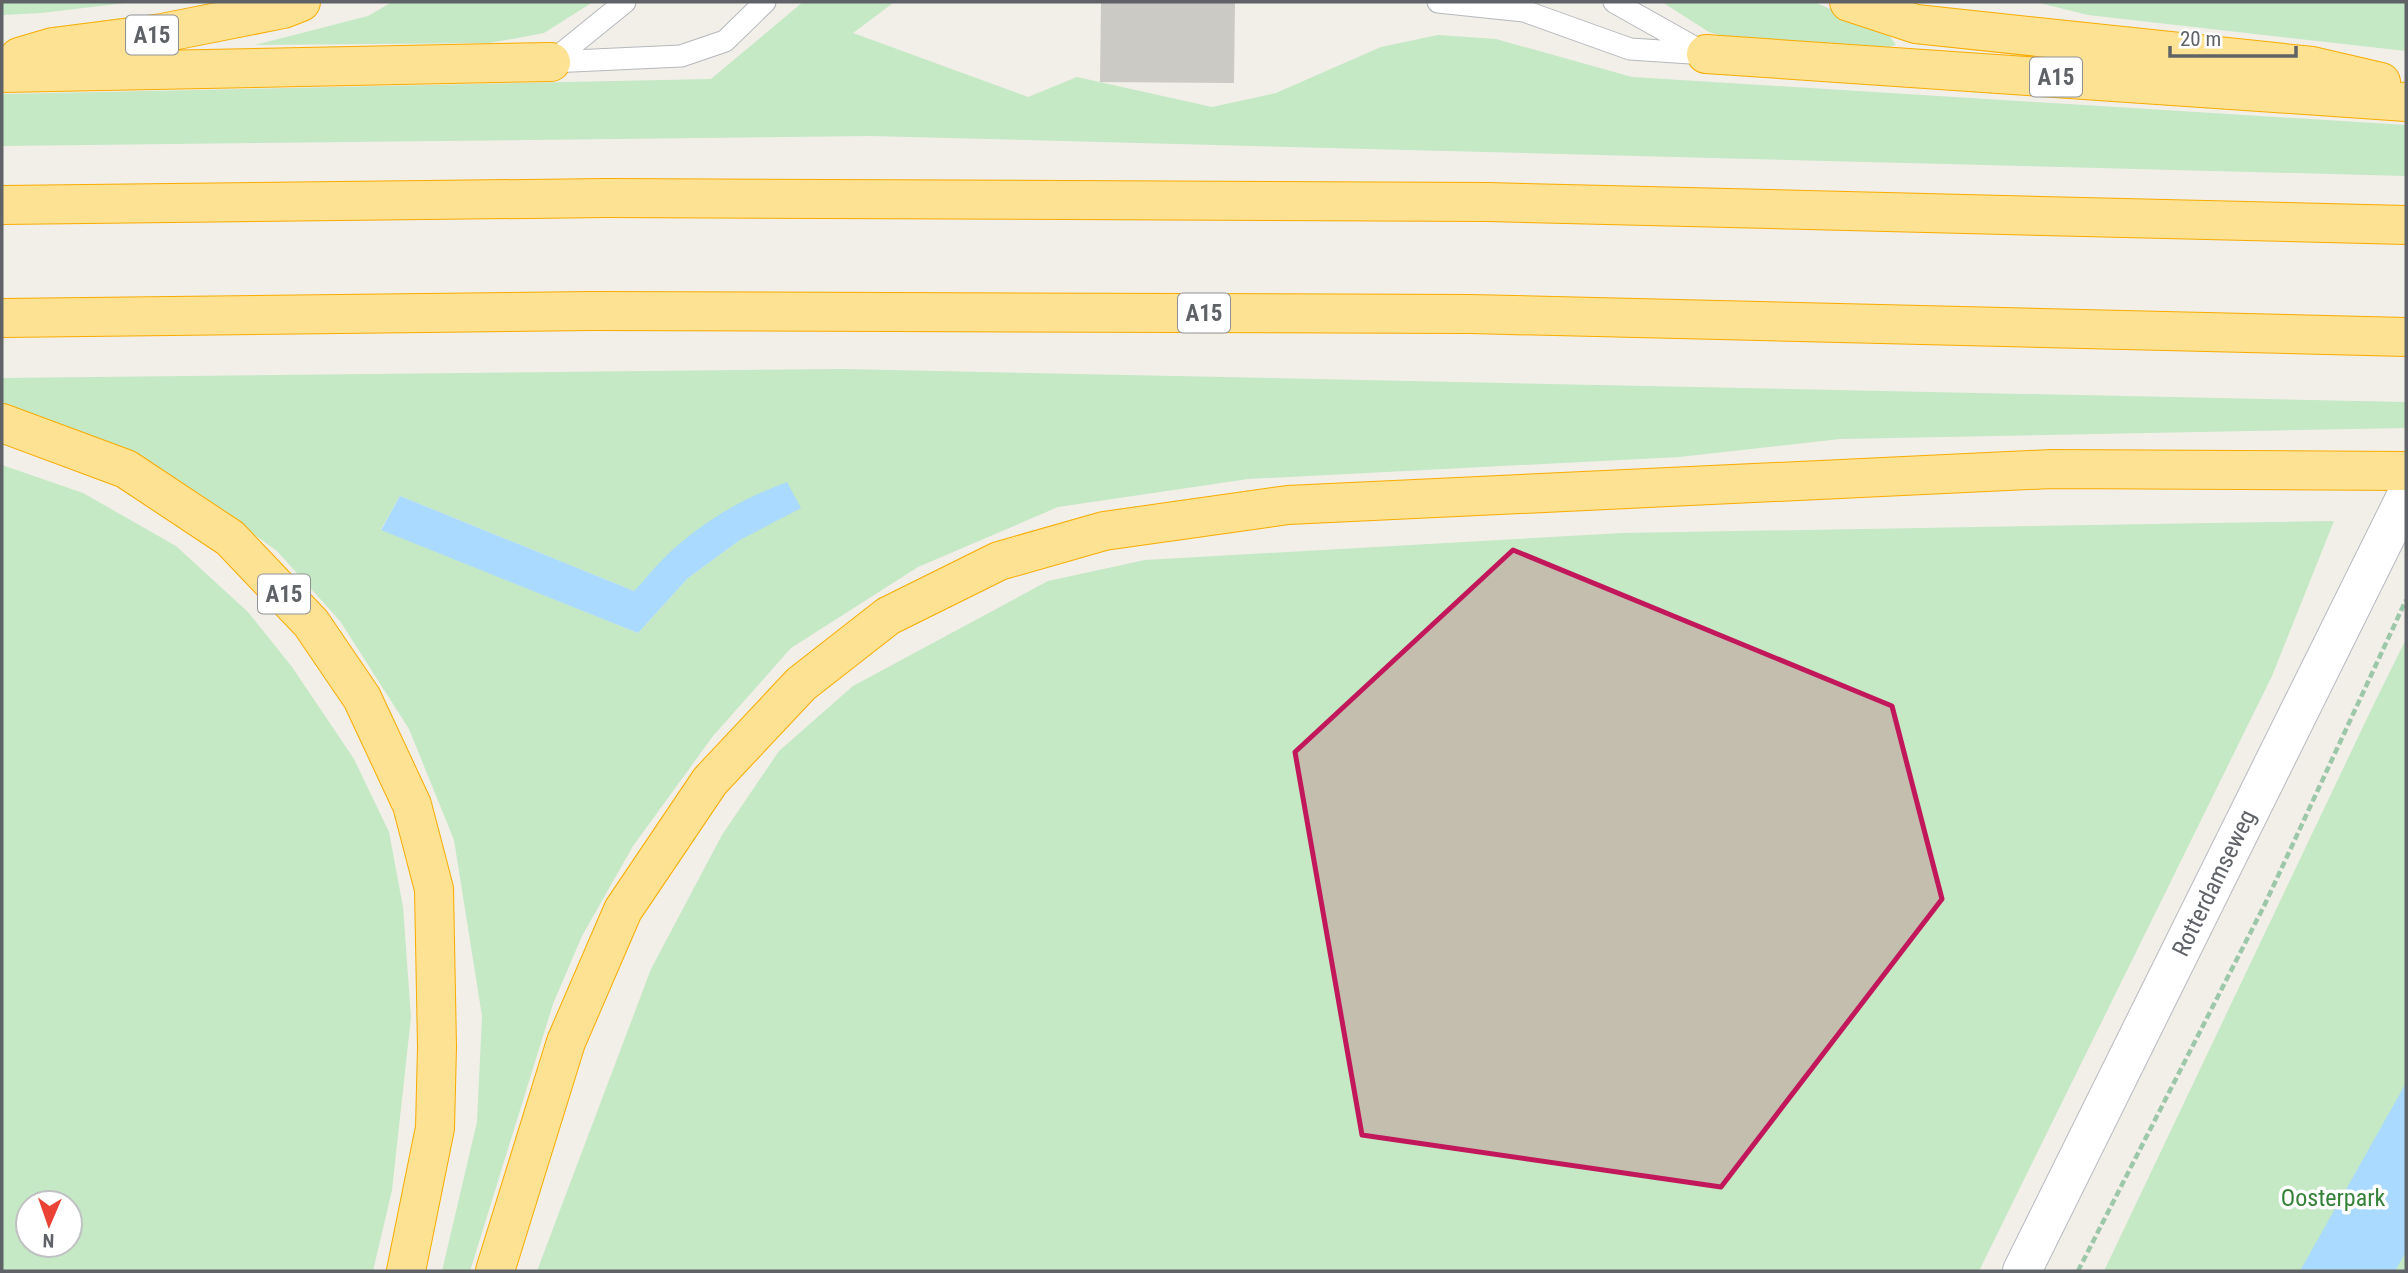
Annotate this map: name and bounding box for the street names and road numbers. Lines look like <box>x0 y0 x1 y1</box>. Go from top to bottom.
road number: A15 <box>126 16 178 54</box>
road number: A15 <box>2030 58 2082 96</box>
road number: A15 <box>1178 294 1230 332</box>
road number: A15 <box>258 574 310 614</box>
street label: Rotterdamseweg <box>2166 805 2262 961</box>

